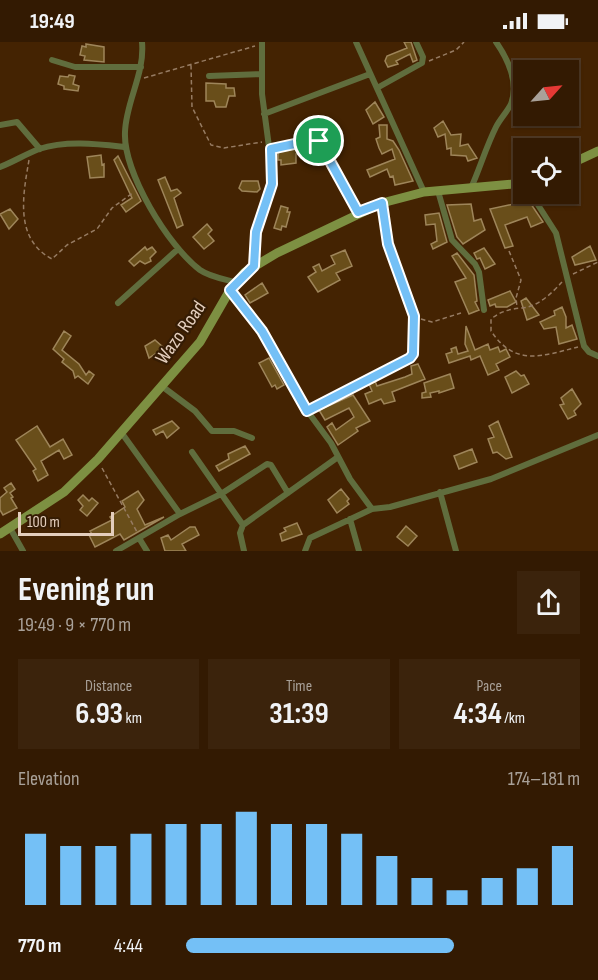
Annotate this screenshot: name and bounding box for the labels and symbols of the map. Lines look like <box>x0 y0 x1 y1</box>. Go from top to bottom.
north arrow <box>513 60 579 126</box>
pin <box>293 115 344 166</box>
street label: Wazo Road <box>150 296 211 369</box>
scale bar <box>18 509 114 537</box>

